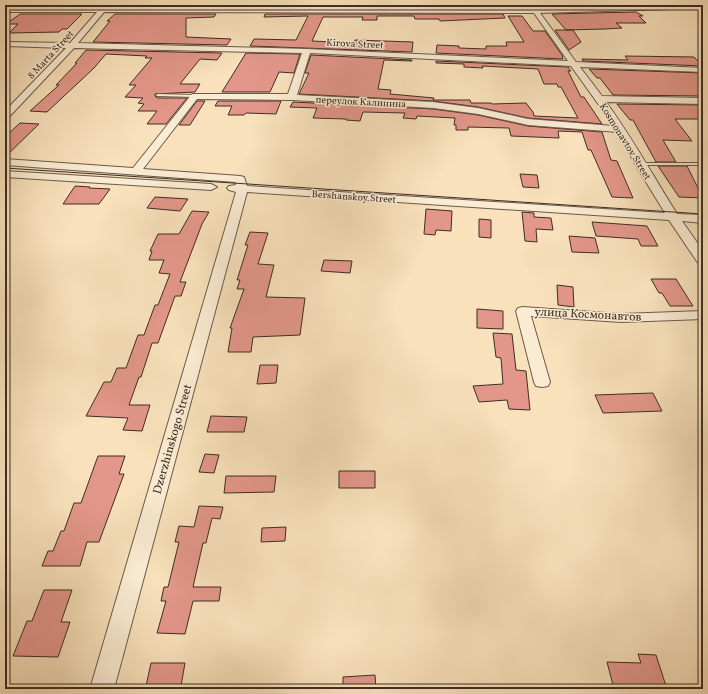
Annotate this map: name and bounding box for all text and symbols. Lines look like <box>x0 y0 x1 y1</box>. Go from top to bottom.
street label: 8 Marta Street <box>24 27 77 82</box>
street label: Kirova Street <box>326 35 385 53</box>
street label: переулок Калинина <box>315 93 407 111</box>
street label: Kosmonavtov Street <box>596 101 655 183</box>
street label: Bershanskoy Street <box>311 187 397 207</box>
street label: улица Космонавтов <box>534 304 642 326</box>
street label: Dzerzhinskogo Street <box>150 382 196 496</box>

